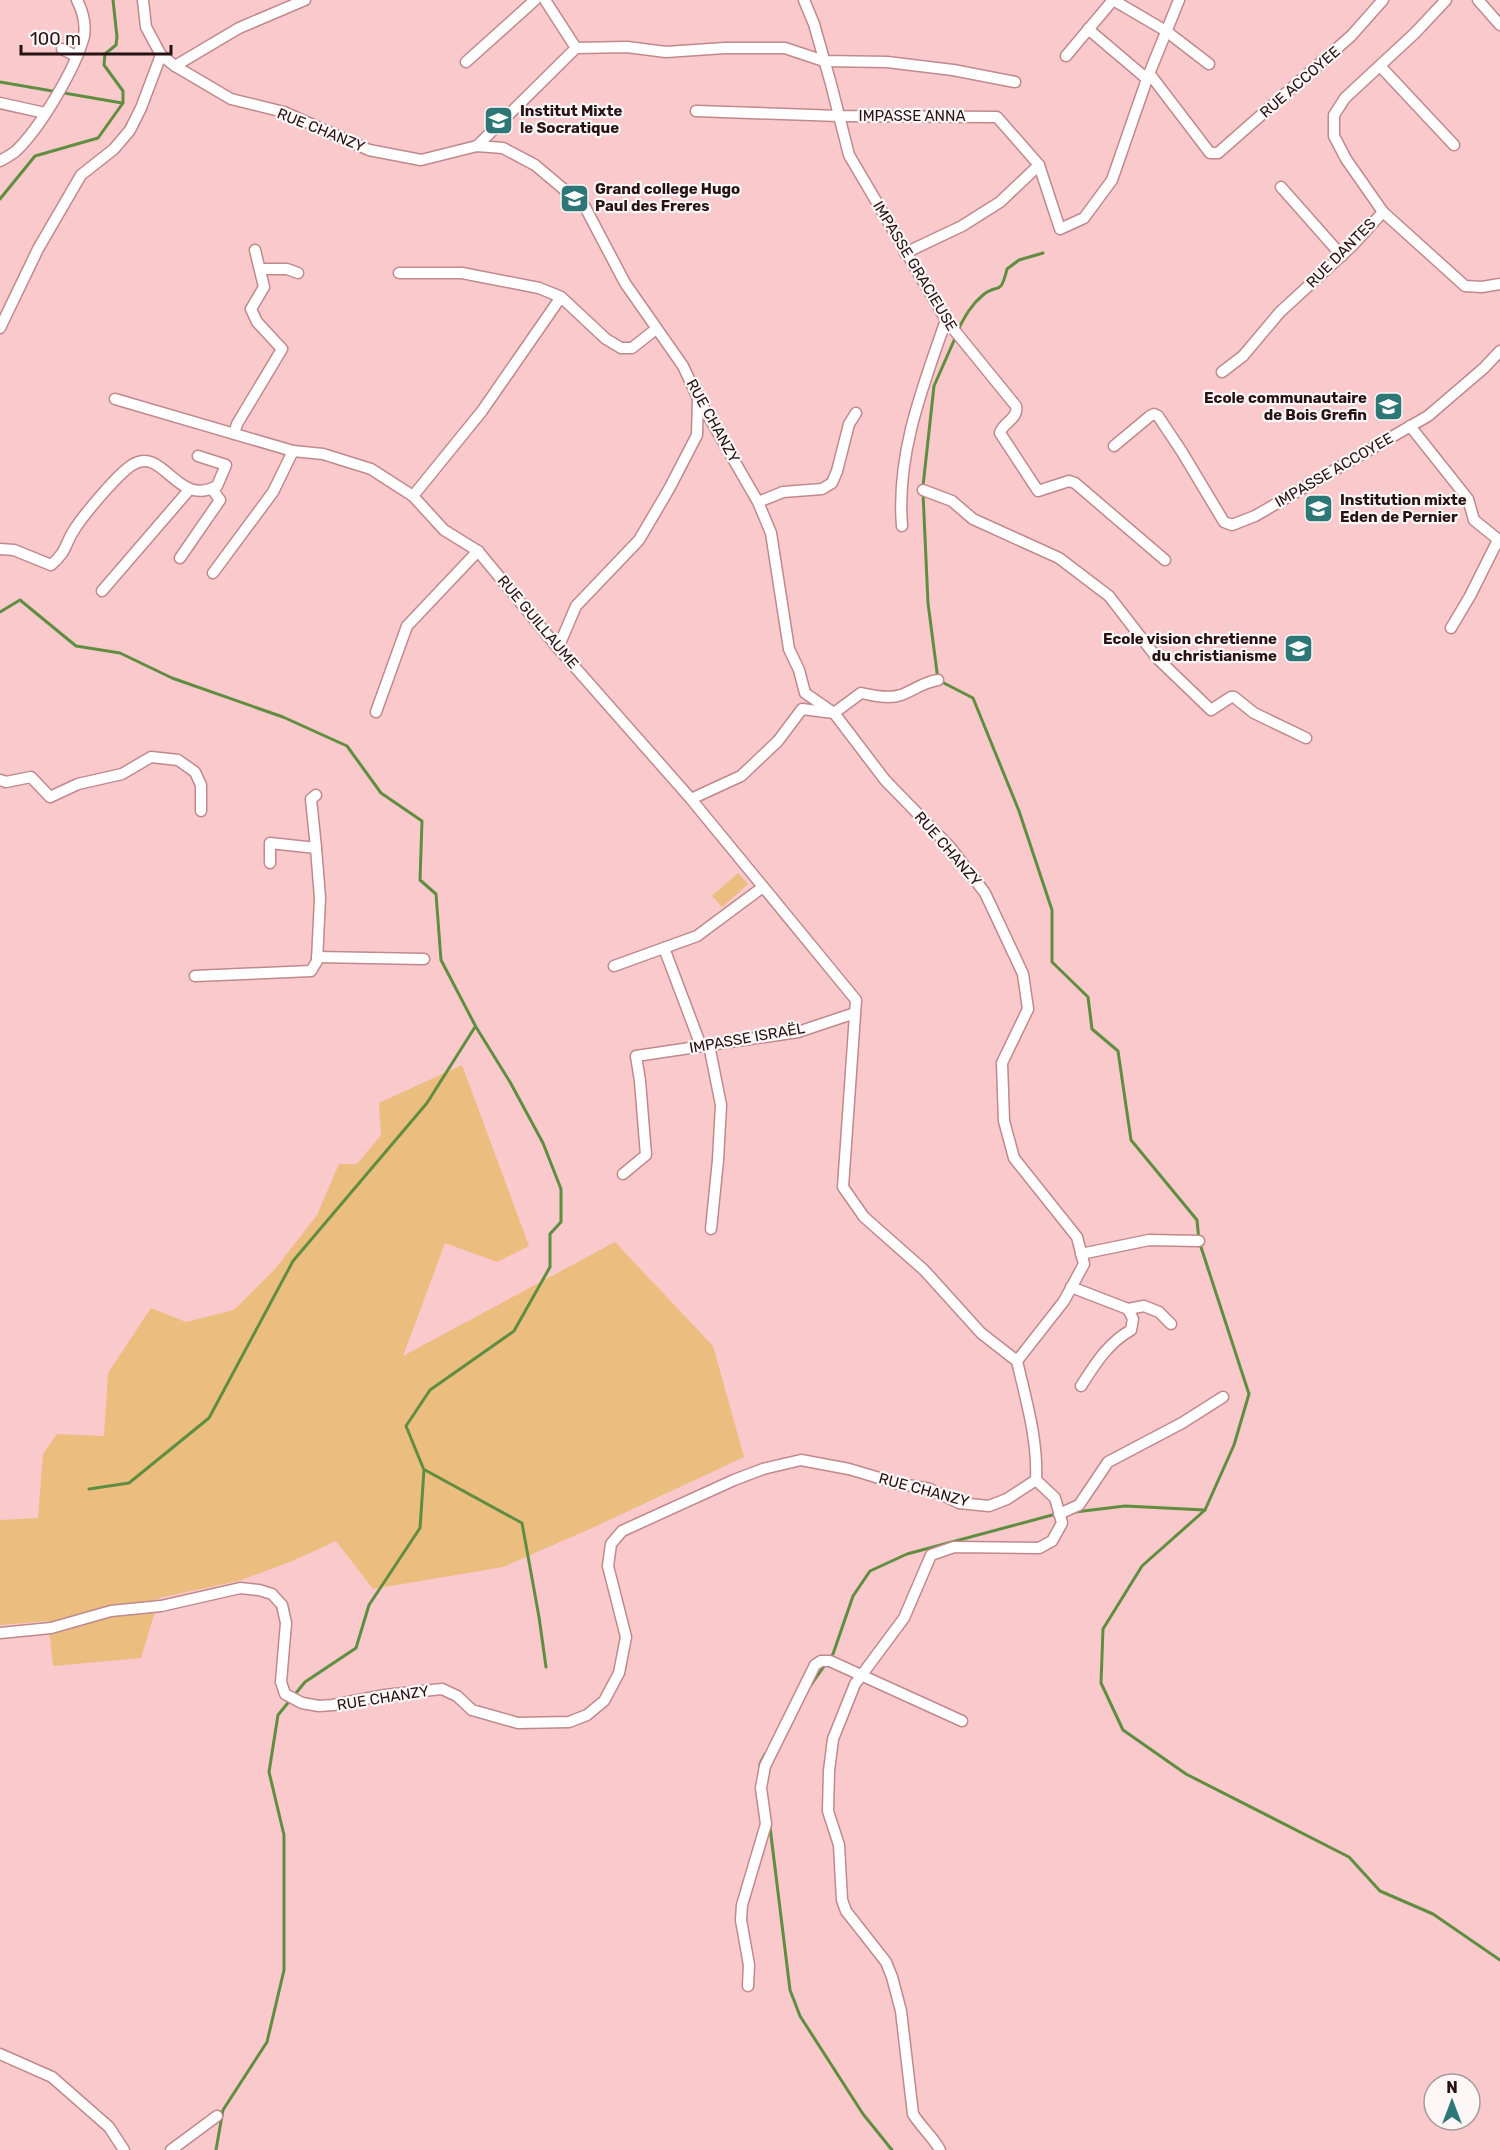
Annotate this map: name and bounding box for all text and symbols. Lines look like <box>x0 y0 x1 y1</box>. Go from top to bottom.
scale bar <box>21 18 171 56</box>
text: 100 m <box>30 28 81 50</box>
street label: RUE ACCOYEE <box>1256 42 1344 122</box>
place label: Institut Mixte le Socratique <box>520 102 622 137</box>
street label: RUE CHANZY <box>275 104 368 156</box>
school or university icon: Institut Mixte le Socratique <box>483 104 515 136</box>
street label: IMPASSE ANNA <box>859 107 965 125</box>
place label: Grand college Hugo Paul des Freres <box>595 180 740 215</box>
school or university icon: Grand college Hugo Paul des Freres <box>558 182 590 214</box>
street label: IMPASSE GRACIEUSE <box>869 198 961 334</box>
street label: RUE DANTES <box>1303 215 1379 291</box>
street label: RUE CHANZY <box>683 376 744 466</box>
place label: Ecole communautaire de Bois Grefin <box>1204 389 1367 424</box>
school or university icon: Ecole communautaire de Bois Grefin <box>1372 391 1404 423</box>
street label: IMPASSE ACCOYEE <box>1272 429 1396 511</box>
place label: Institution mixte Eden de Pernier <box>1340 491 1467 526</box>
school or university icon: Institution mixte Eden de Pernier <box>1303 493 1335 525</box>
street label: RUE GUILLAUME <box>494 572 582 672</box>
place label: Ecole vision chretienne du christianisme <box>1103 630 1277 665</box>
school or university icon: Ecole vision chretienne du christianisme <box>1282 632 1314 664</box>
street label: RUE CHANZY <box>911 808 985 890</box>
street label: IMPASSE ISRAËL <box>688 1019 807 1057</box>
street label: RUE CHANZY <box>877 1469 972 1511</box>
street label: RUE CHANZY <box>336 1682 431 1714</box>
north arrow <box>1422 2072 1482 2132</box>
text: N <box>1446 2078 1458 2097</box>

